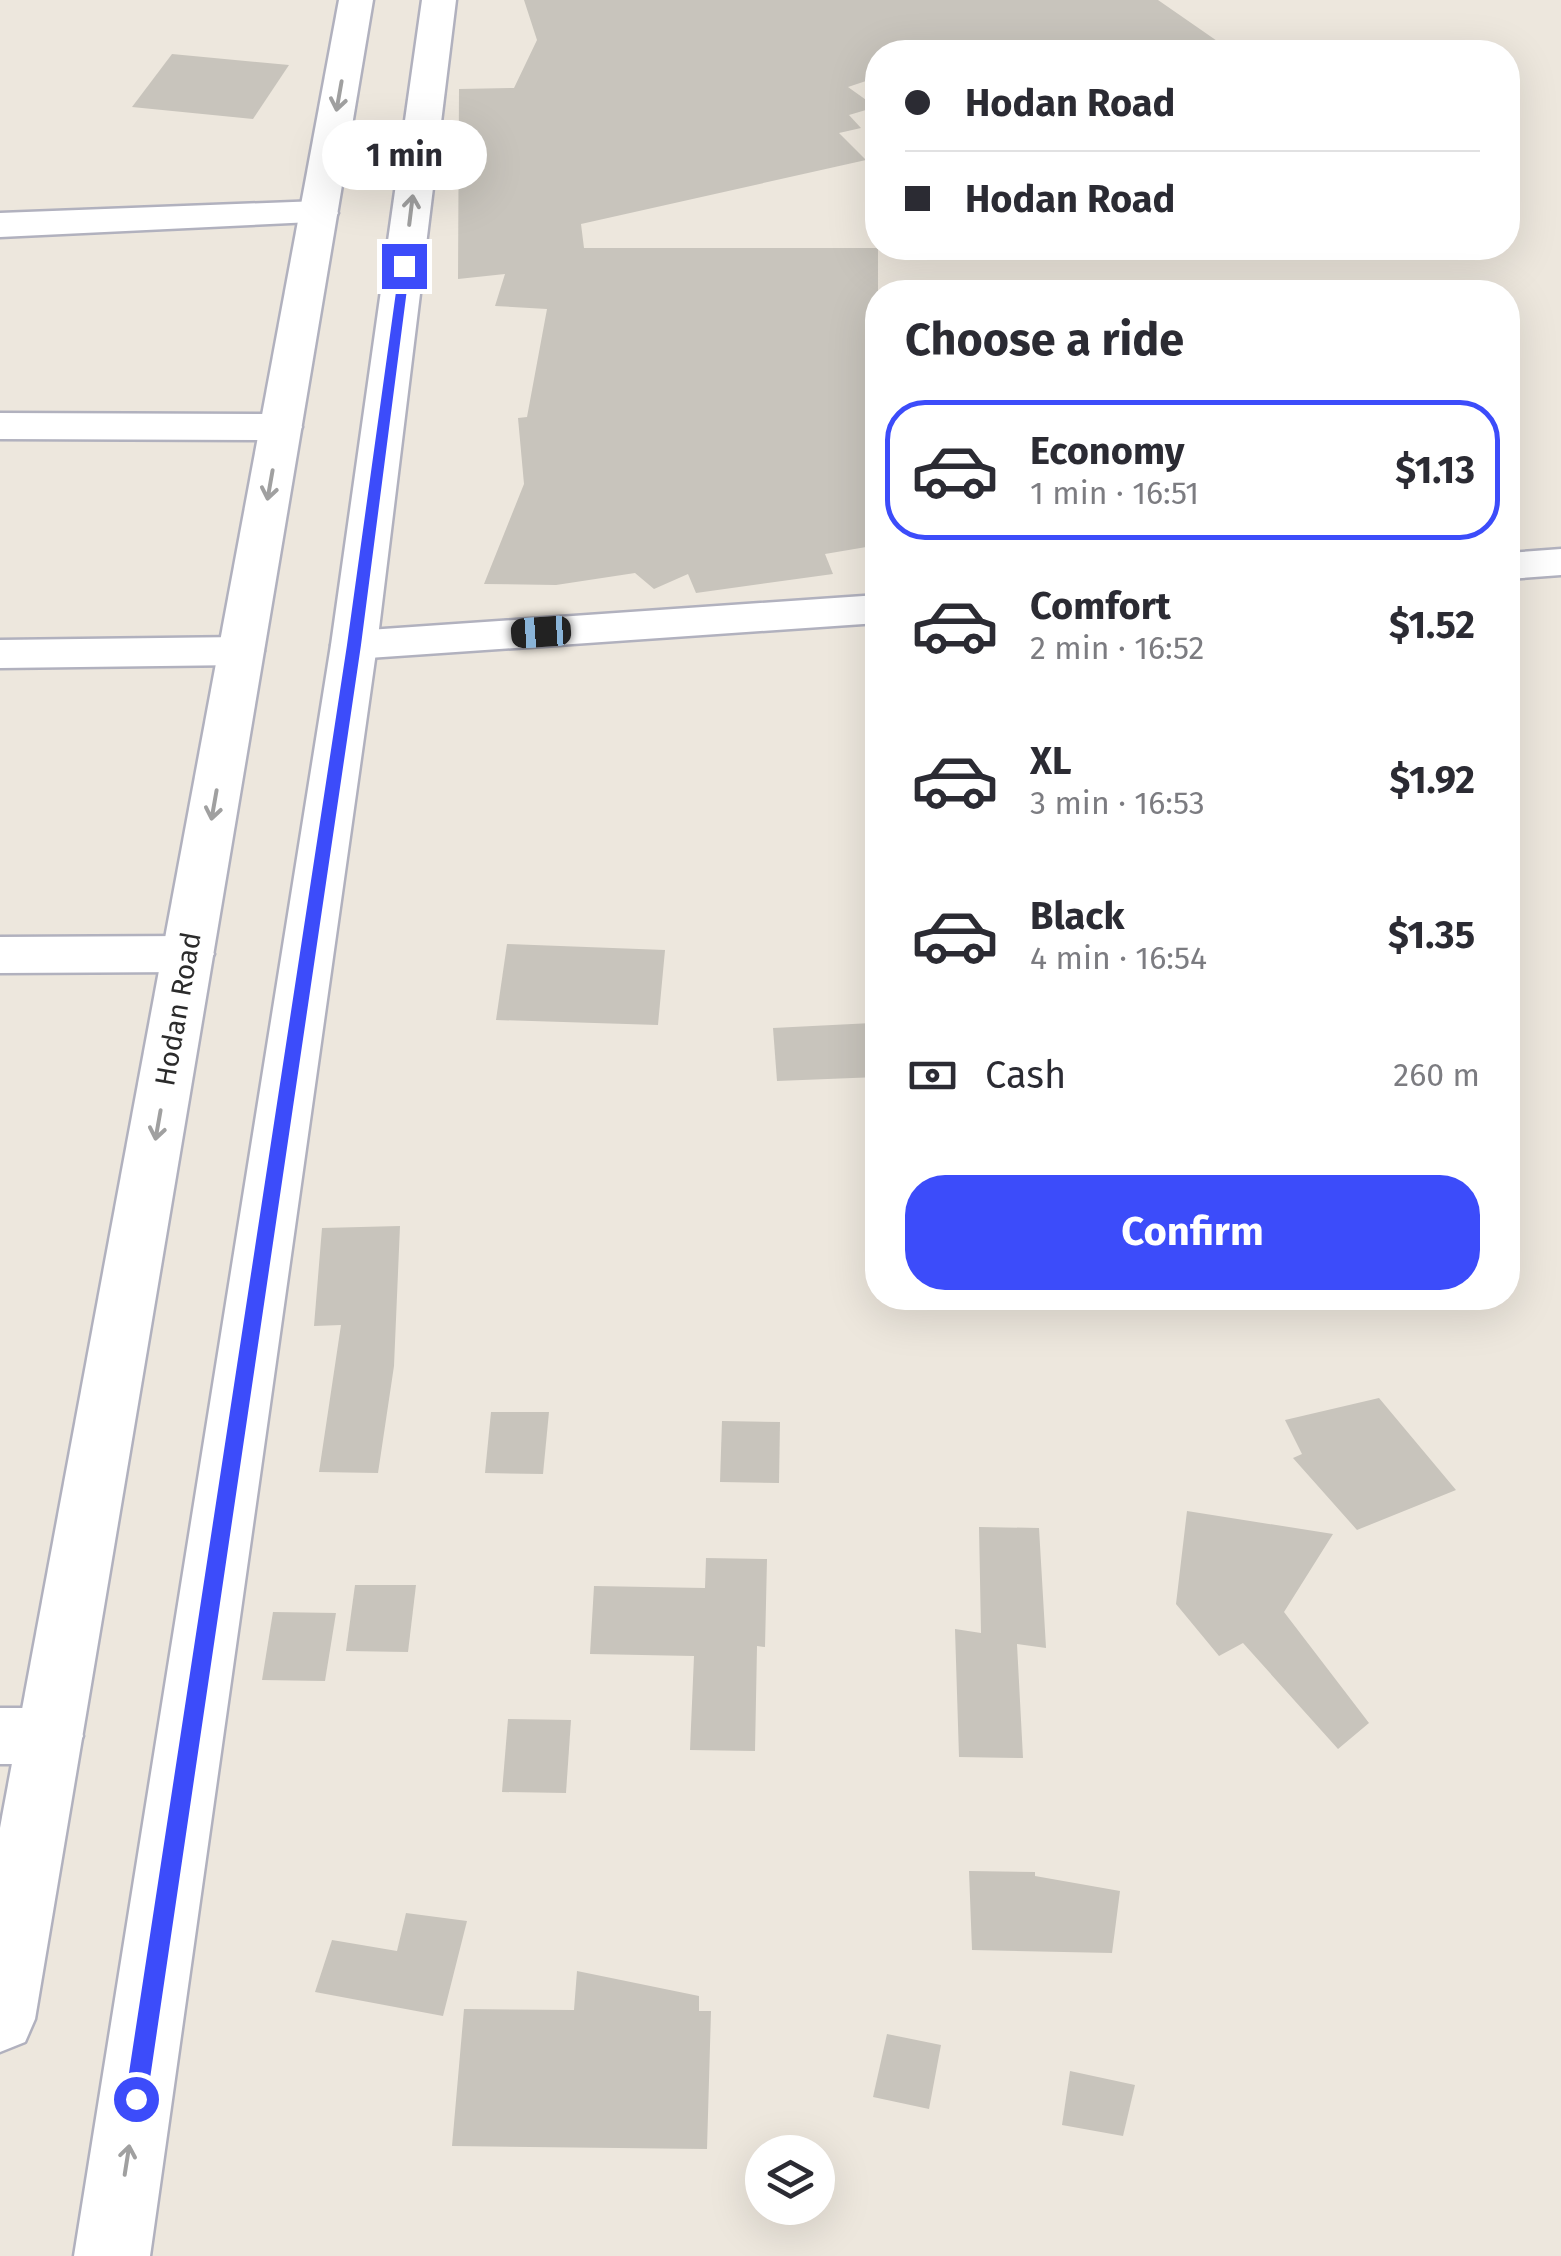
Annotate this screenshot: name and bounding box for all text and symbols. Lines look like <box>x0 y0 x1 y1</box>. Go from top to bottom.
one-way arrow <box>329 79 348 112</box>
text: Hodan Road <box>965 80 1175 126</box>
callout: 1 min <box>322 121 486 191</box>
text: 1 min <box>366 136 443 174</box>
text: Hodan Road <box>965 176 1175 222</box>
one-way arrow <box>402 195 421 227</box>
route end <box>382 244 427 289</box>
text: Choose a ride <box>905 313 1184 367</box>
icon: car <box>910 425 1000 515</box>
text: Economy <box>1030 428 1185 474</box>
text: $1.13 <box>1395 447 1475 493</box>
one-way arrow <box>260 468 279 501</box>
text: 1 min · 16:51 <box>1030 474 1199 512</box>
icon: car <box>910 580 1000 670</box>
text: Comfort <box>1030 583 1171 629</box>
text: $1.52 <box>1389 602 1475 648</box>
car <box>510 615 572 649</box>
text: 2 min · 16:52 <box>1030 629 1204 667</box>
icon: car <box>910 735 1000 825</box>
text: XL <box>1030 738 1072 784</box>
text: $1.92 <box>1389 757 1475 803</box>
text: 3 min · 16:53 <box>1030 784 1205 822</box>
one-way arrow <box>204 788 223 821</box>
icon: car <box>910 890 1000 980</box>
text: Black <box>1030 893 1125 939</box>
text: $1.35 <box>1388 912 1475 958</box>
street label: Hodan Road <box>148 929 208 1089</box>
text: 4 min · 16:54 <box>1030 939 1207 977</box>
icon: cash <box>905 1048 960 1103</box>
text: Cash <box>985 1052 1066 1098</box>
text: 260 m <box>1393 1056 1480 1094</box>
one-way arrow <box>148 1108 167 1141</box>
button: Confirm <box>905 1175 1480 1290</box>
route start <box>114 2077 159 2122</box>
map controls <box>745 2135 835 2225</box>
button: layers <box>745 2135 835 2225</box>
one-way arrow <box>118 2144 136 2176</box>

